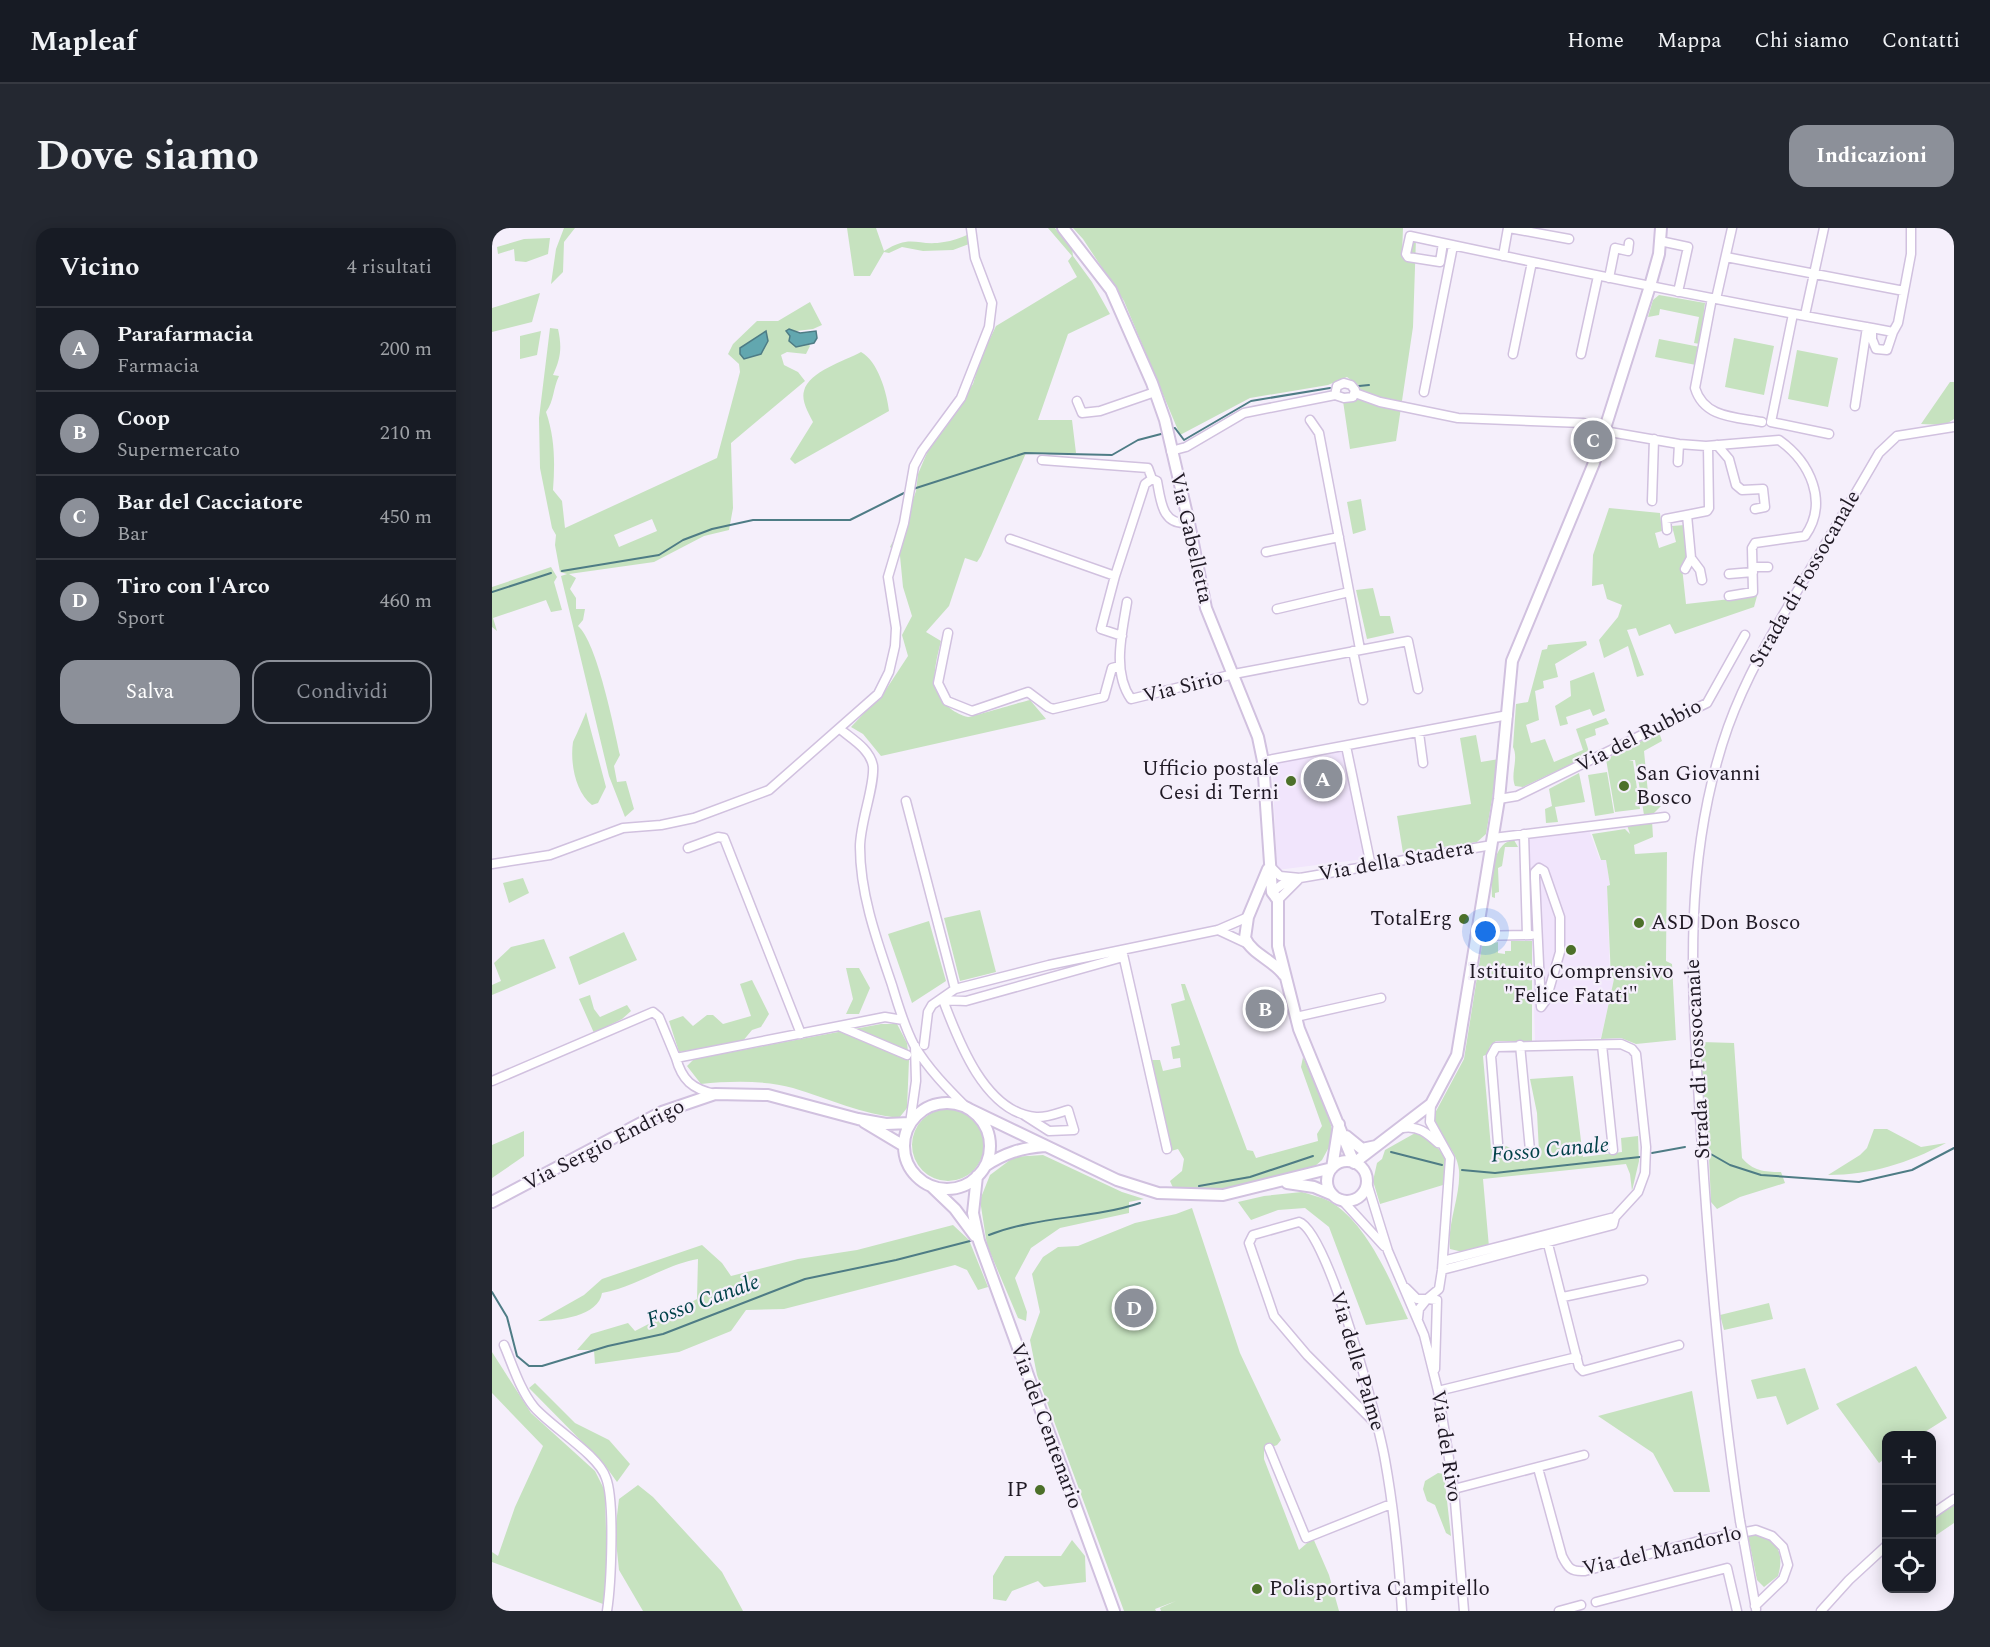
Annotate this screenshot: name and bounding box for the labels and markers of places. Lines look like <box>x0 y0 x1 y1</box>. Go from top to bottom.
pin: C <box>1574 418 1612 462</box>
place label: Ufficio postale Cesi di Terni <box>1142 753 1279 809</box>
pin: A <box>1304 756 1342 802</box>
place label: San Giovanni Bosco <box>1636 758 1761 814</box>
marker: Ufficio postale Cesi di Terni <box>1284 774 1298 788</box>
marker: San Giovanni Bosco <box>1617 779 1631 793</box>
place label: TotalErg <box>1370 903 1452 935</box>
place label: ASD Don Bosco <box>1651 907 1800 939</box>
marker: TotalErg <box>1457 912 1471 926</box>
marker: ASD Don Bosco <box>1632 916 1646 930</box>
marker: Istituito Comprensivo "Felice Fatati" <box>1564 943 1578 957</box>
place label: Istituito Comprensivo "Felice Fatati" <box>1468 956 1674 1012</box>
pin: B <box>1246 986 1284 1032</box>
pin: D <box>1114 1286 1154 1330</box>
place label: IP <box>1006 1474 1028 1506</box>
marker: IP <box>1033 1483 1047 1497</box>
place label: Polisportiva Campitello <box>1269 1573 1490 1605</box>
marker: Polisportiva Campitello <box>1250 1582 1264 1596</box>

